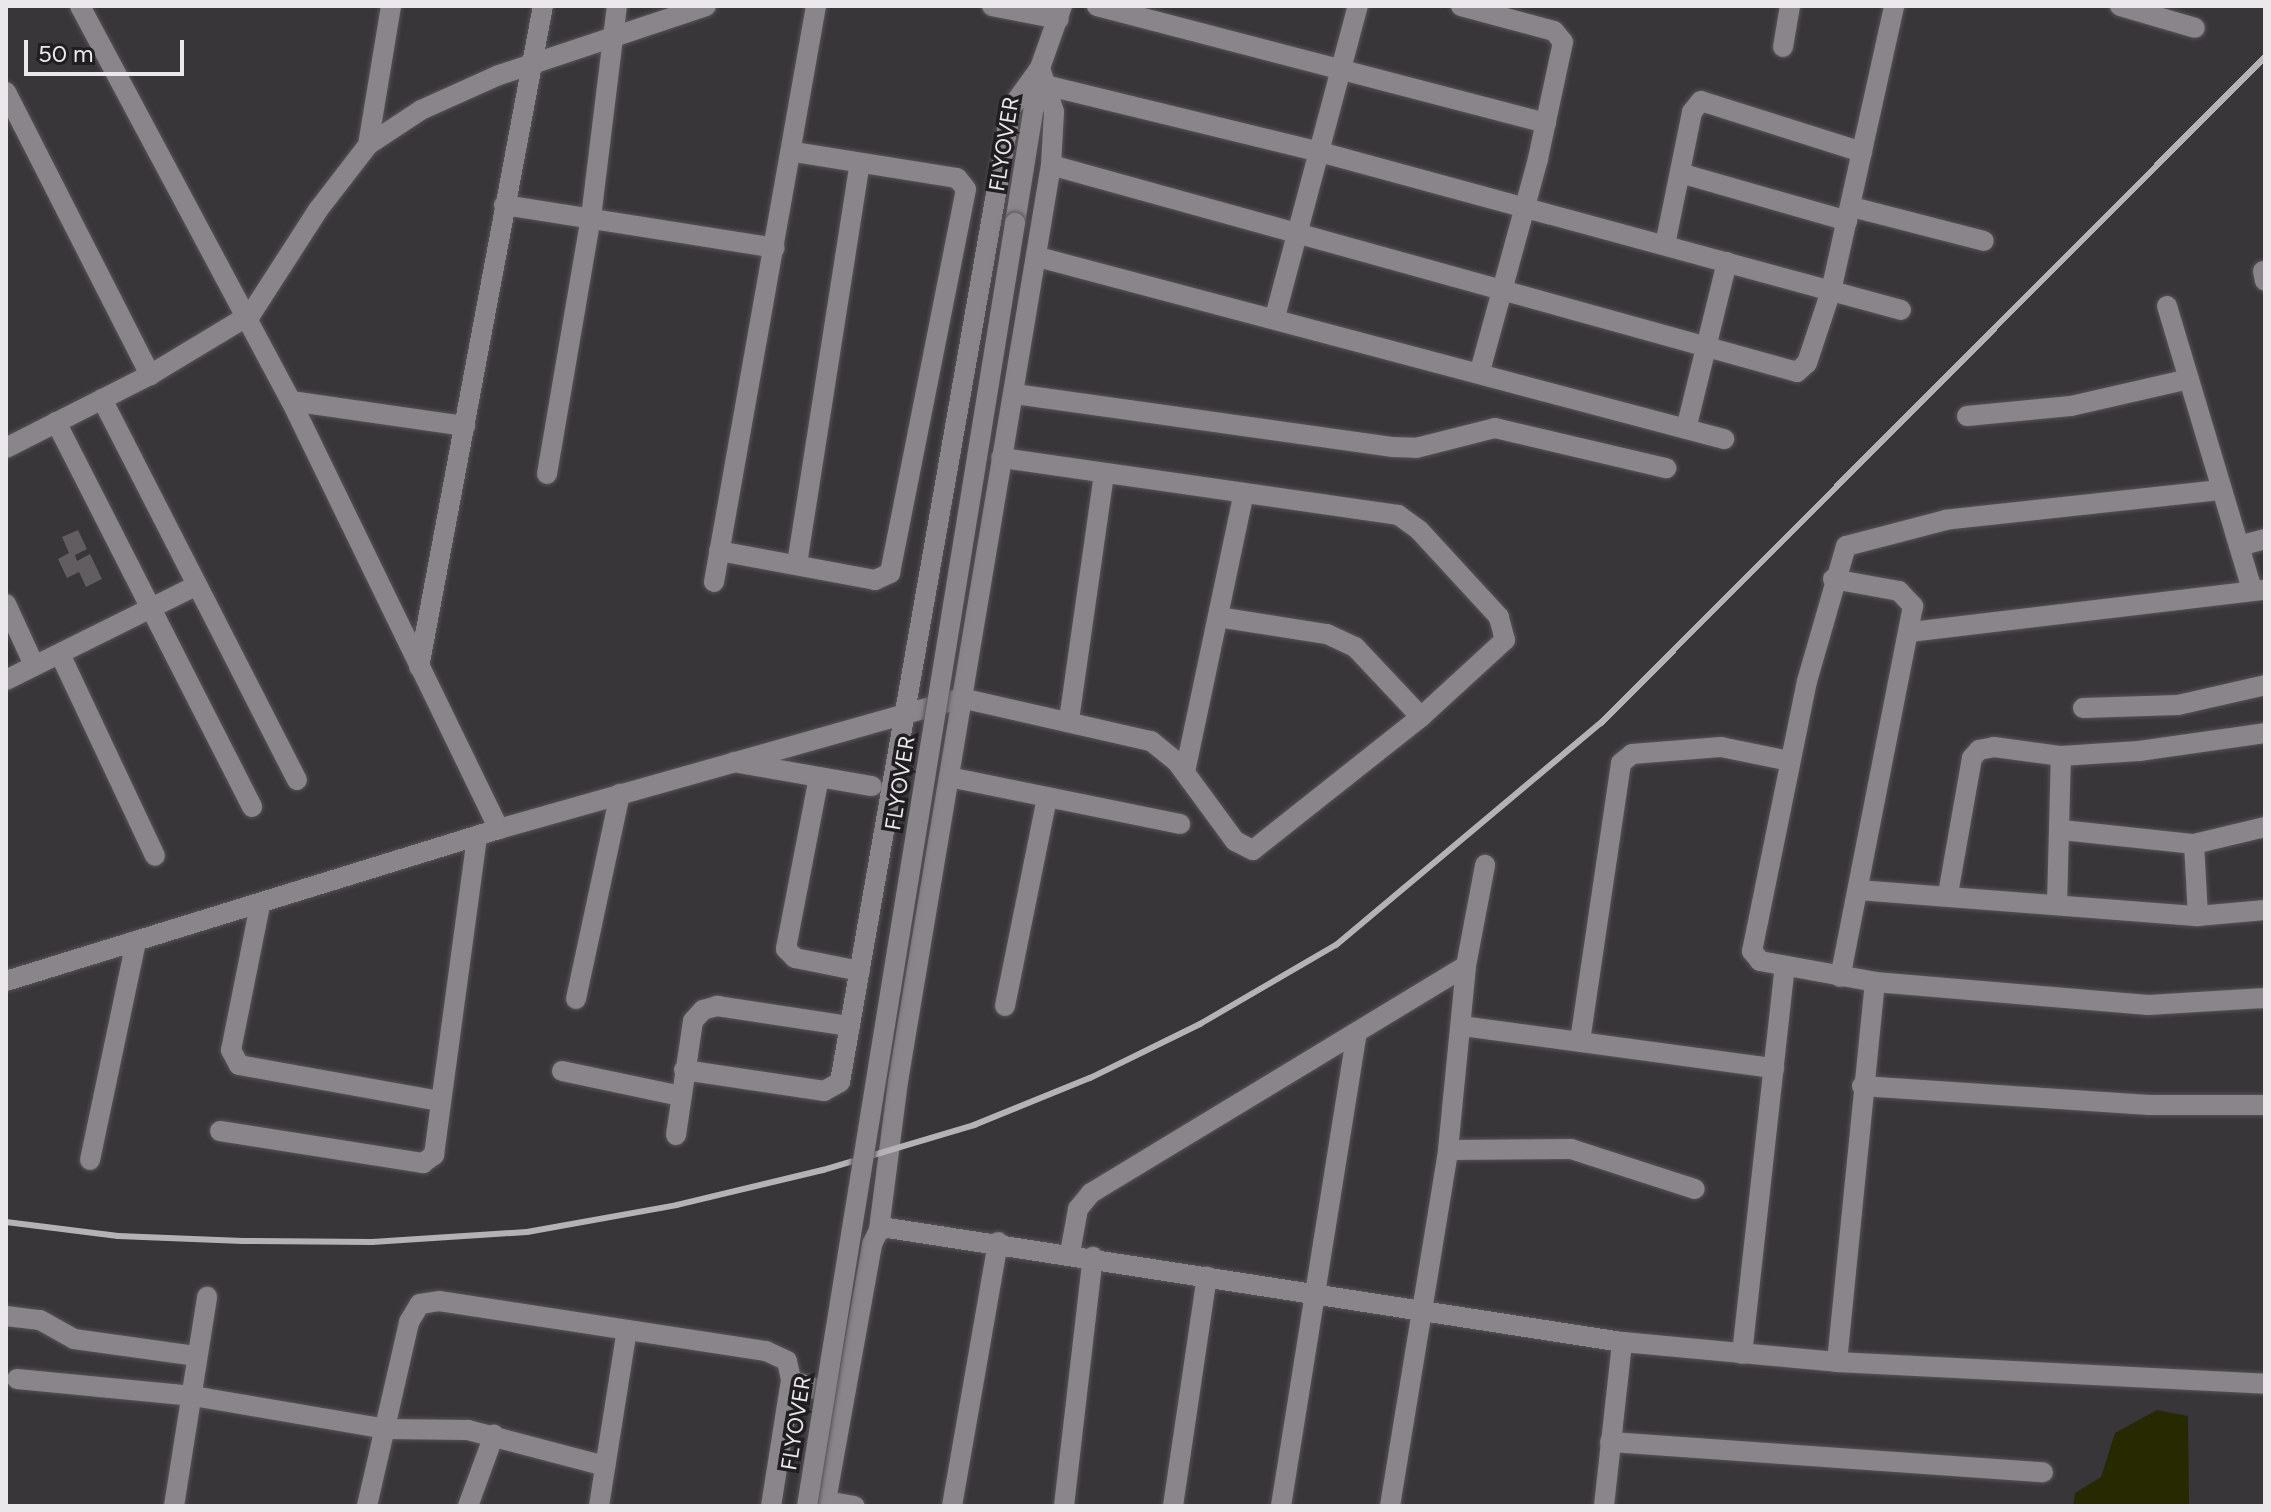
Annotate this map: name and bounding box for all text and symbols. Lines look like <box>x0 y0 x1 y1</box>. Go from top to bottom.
scale bar <box>28 24 188 74</box>
text: 50 m <box>38 39 94 68</box>
street label: FLYOVER <box>984 95 1024 193</box>
street label: FLYOVER <box>880 734 920 832</box>
street label: FLYOVER <box>776 1374 816 1472</box>

